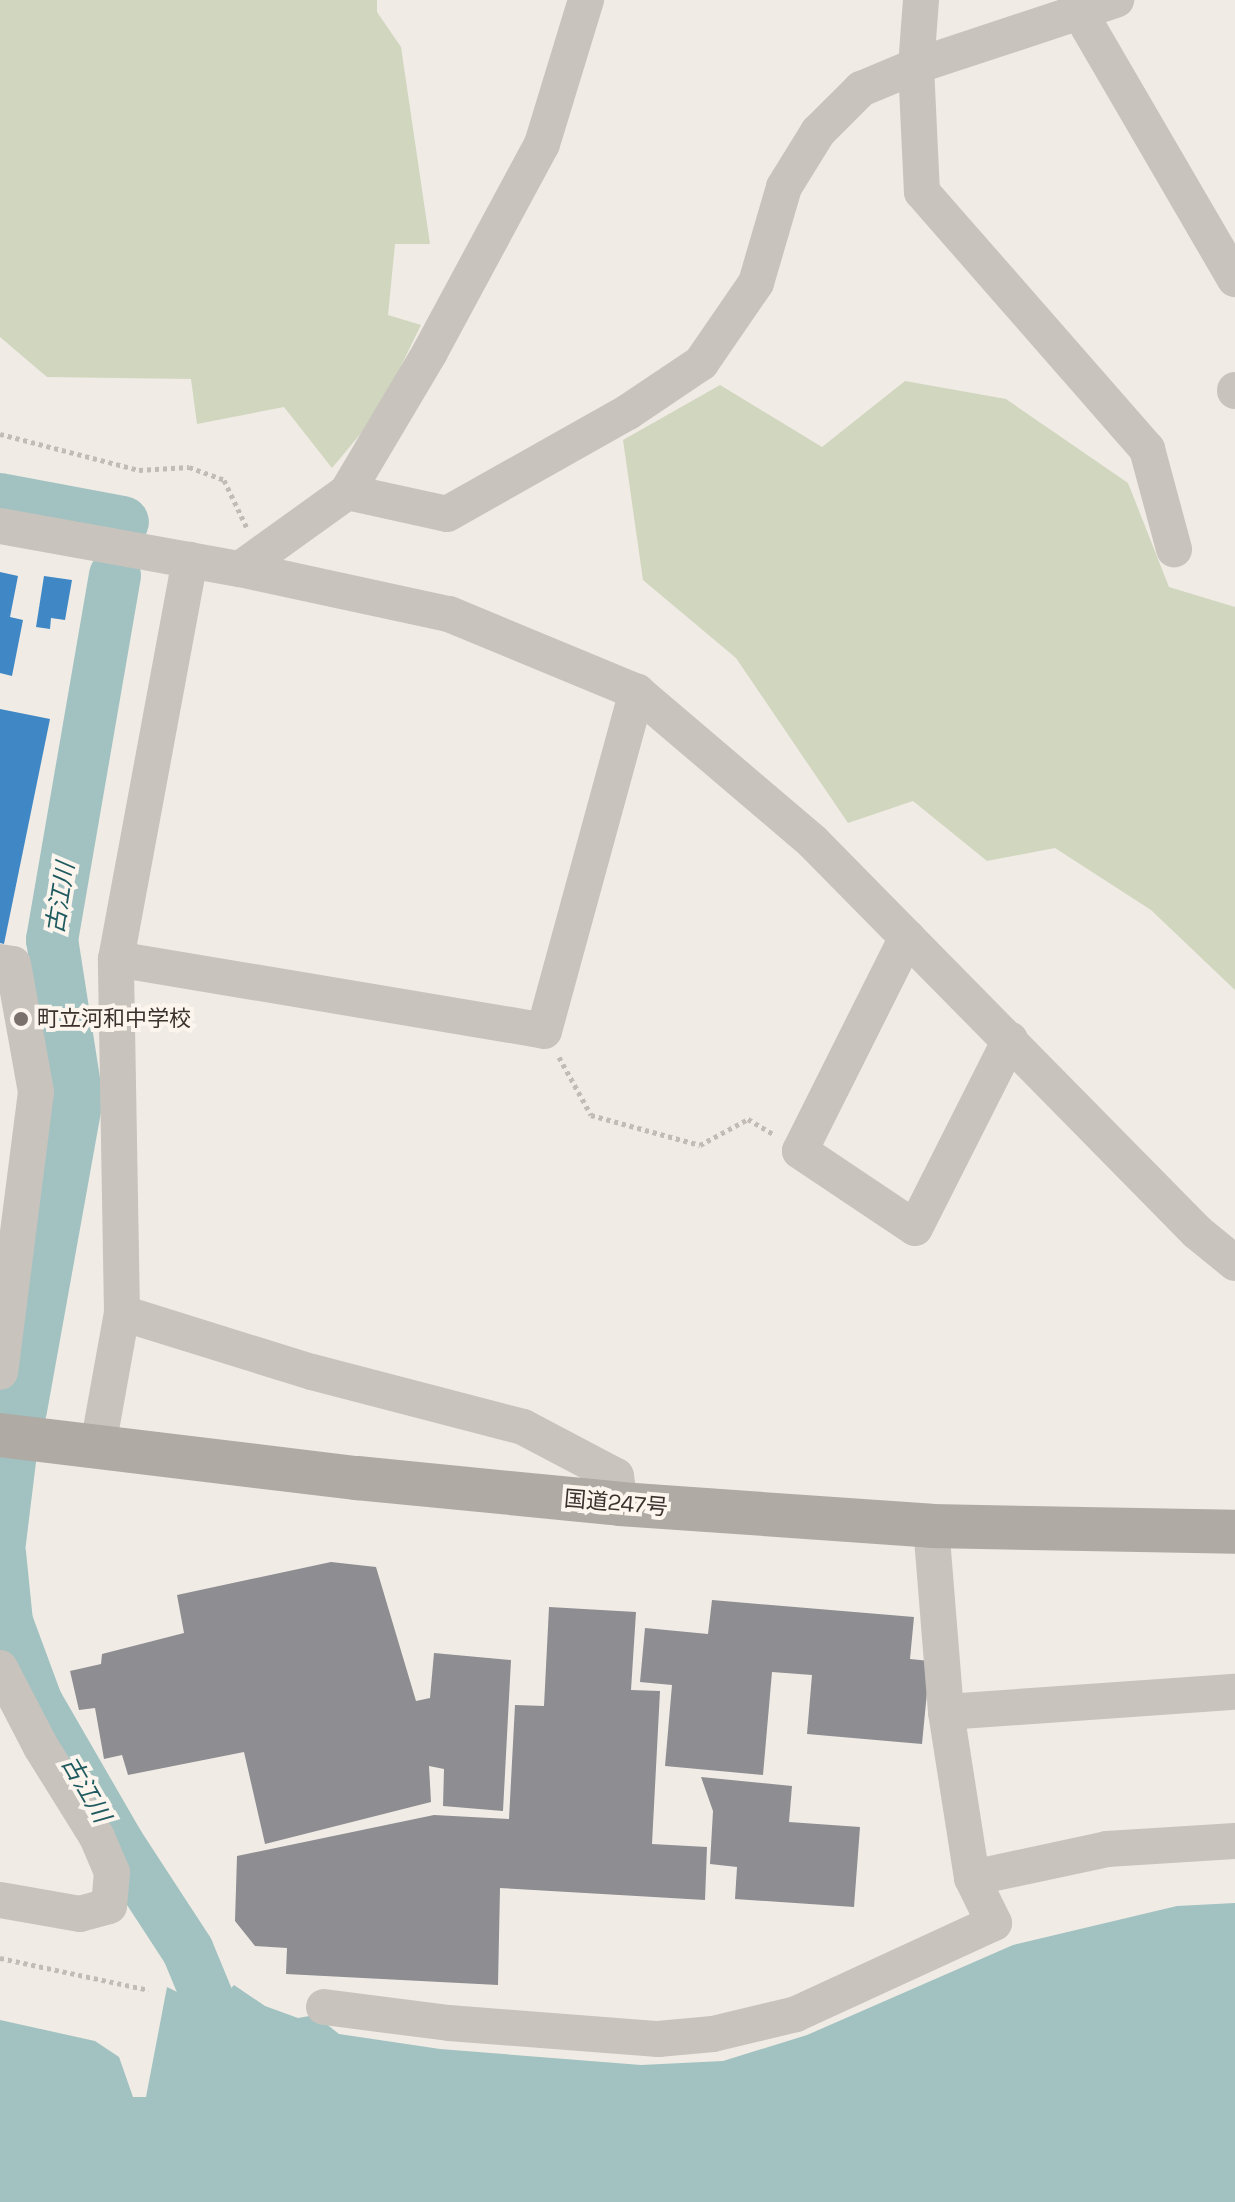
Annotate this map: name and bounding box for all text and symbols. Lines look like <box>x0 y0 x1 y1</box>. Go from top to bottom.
water label: 古江川 <box>40 860 80 936</box>
place label: 町立河和中学校 <box>37 1006 191 1032</box>
marker: 町立河和中学校 <box>12 1010 30 1028</box>
street label: 国道247号 <box>563 1485 669 1521</box>
water label: 古江川 <box>56 1751 116 1827</box>

